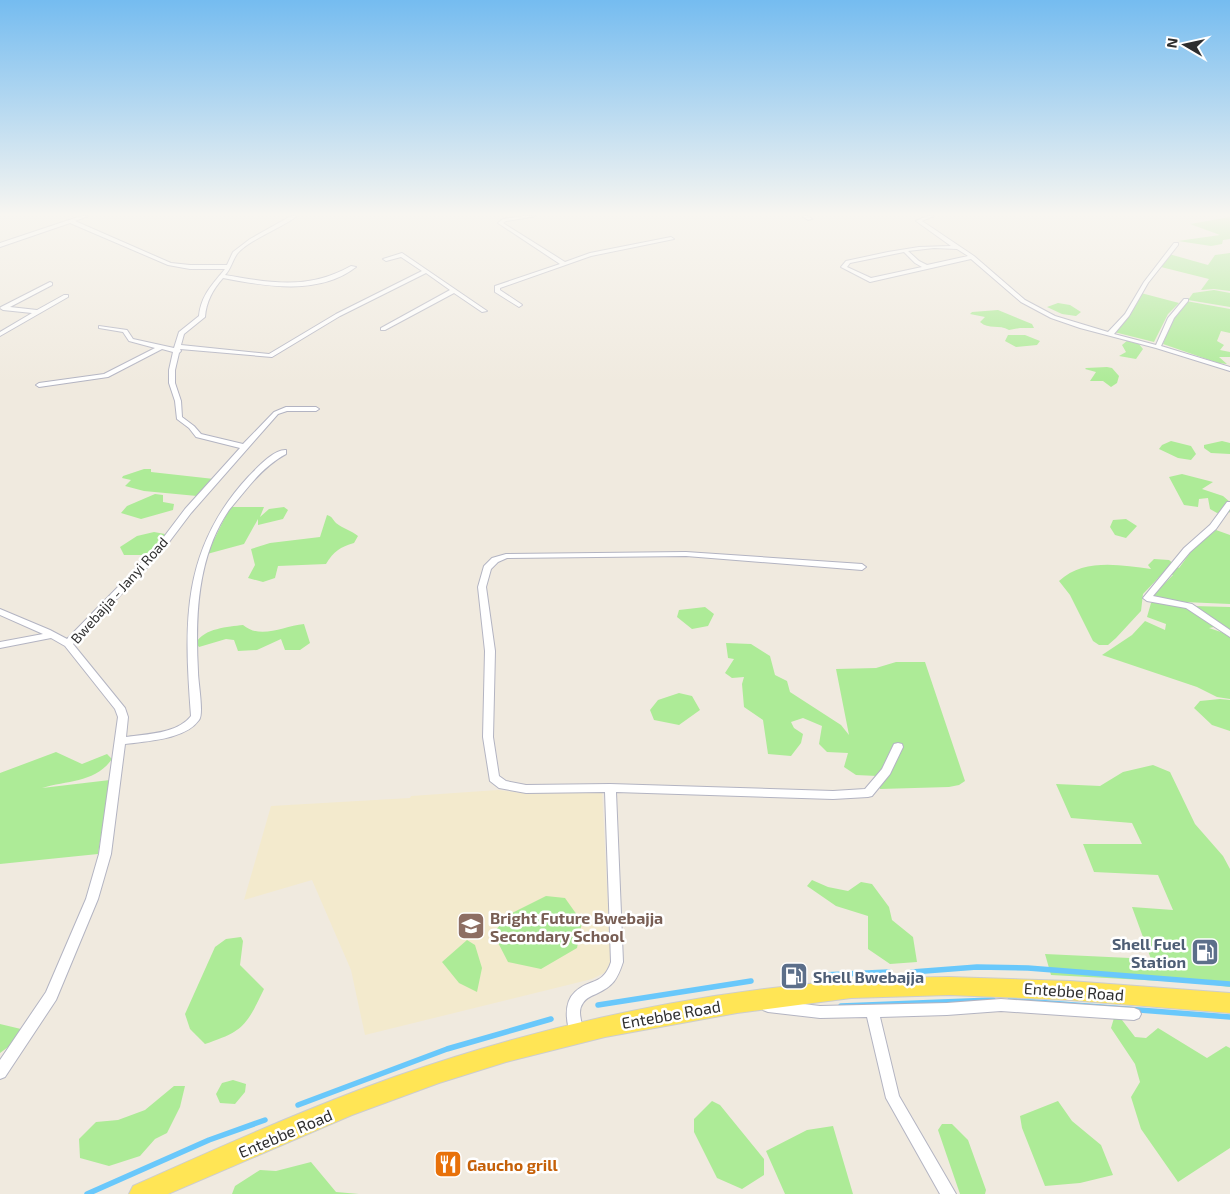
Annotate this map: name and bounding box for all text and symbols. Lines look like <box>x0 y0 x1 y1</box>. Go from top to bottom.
north arrow <box>1160 20 1210 70</box>
text: N <box>1162 37 1181 49</box>
street label: Bwebajja - Janyi Road <box>67 533 171 647</box>
place label: Bright Future Bwebajja Secondary School <box>490 908 663 946</box>
school or university icon: Bright Future Bwebajja Secondary School <box>456 911 486 941</box>
place label: Shell Fuel Station <box>1112 934 1187 971</box>
fuel station icon: Shell Fuel Station <box>1190 937 1220 967</box>
fuel station icon: Shell Bwebajja <box>779 961 809 991</box>
place label: Shell Bwebajja <box>813 967 924 986</box>
street label: Entebbe Road <box>1023 978 1125 1004</box>
street label: Entebbe Road <box>620 996 722 1032</box>
street label: Entebbe Road <box>235 1105 335 1161</box>
restaurant icon: Gaucho grill <box>433 1149 463 1179</box>
place label: Gaucho grill <box>467 1155 558 1174</box>

